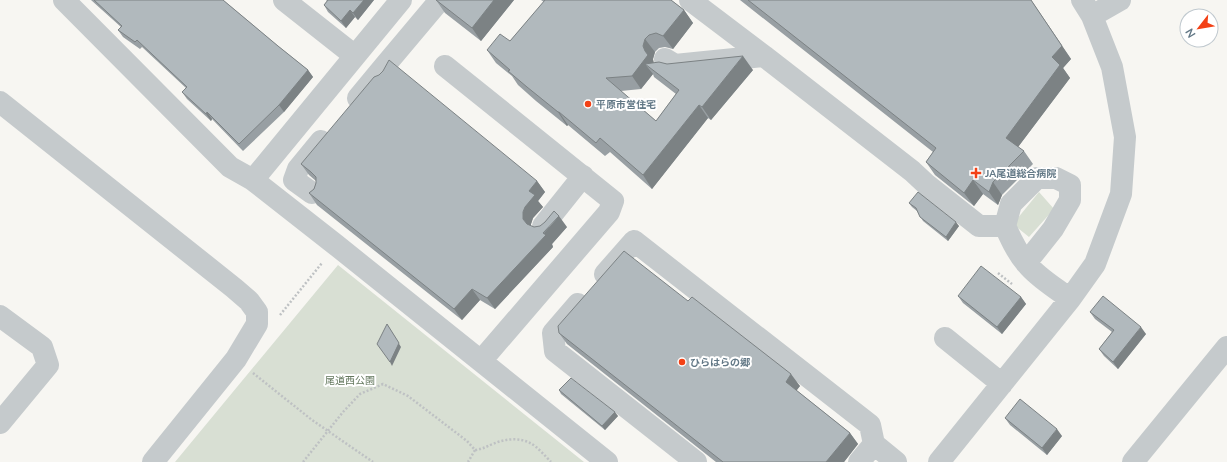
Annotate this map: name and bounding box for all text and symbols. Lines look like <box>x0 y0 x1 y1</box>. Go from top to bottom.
north arrow <box>1179 8 1219 48</box>
text: N <box>1182 26 1198 40</box>
place label: 平原市営住宅 <box>596 98 656 110</box>
marker: 平原市営住宅 <box>583 99 593 109</box>
marker: JA尾道総合病院 <box>970 167 982 179</box>
place label: JA尾道総合病院 <box>985 167 1056 179</box>
place label: ひらはらの郷 <box>690 356 751 368</box>
marker: ひらはらの郷 <box>677 357 687 367</box>
park label: 尾道西公園 <box>325 374 375 386</box>

